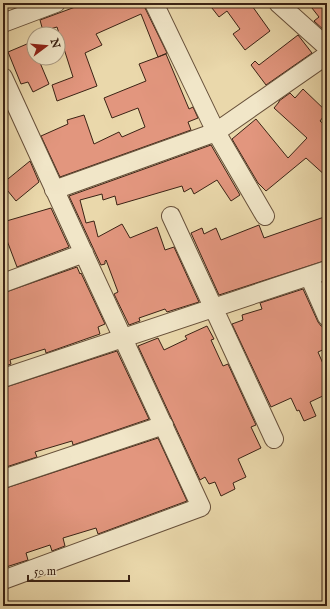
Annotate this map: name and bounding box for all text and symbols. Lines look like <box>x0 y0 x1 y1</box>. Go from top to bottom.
north arrow <box>26 26 66 66</box>
text: N <box>46 36 63 50</box>
scale bar <box>28 557 129 583</box>
text: 50 m <box>34 564 56 579</box>

